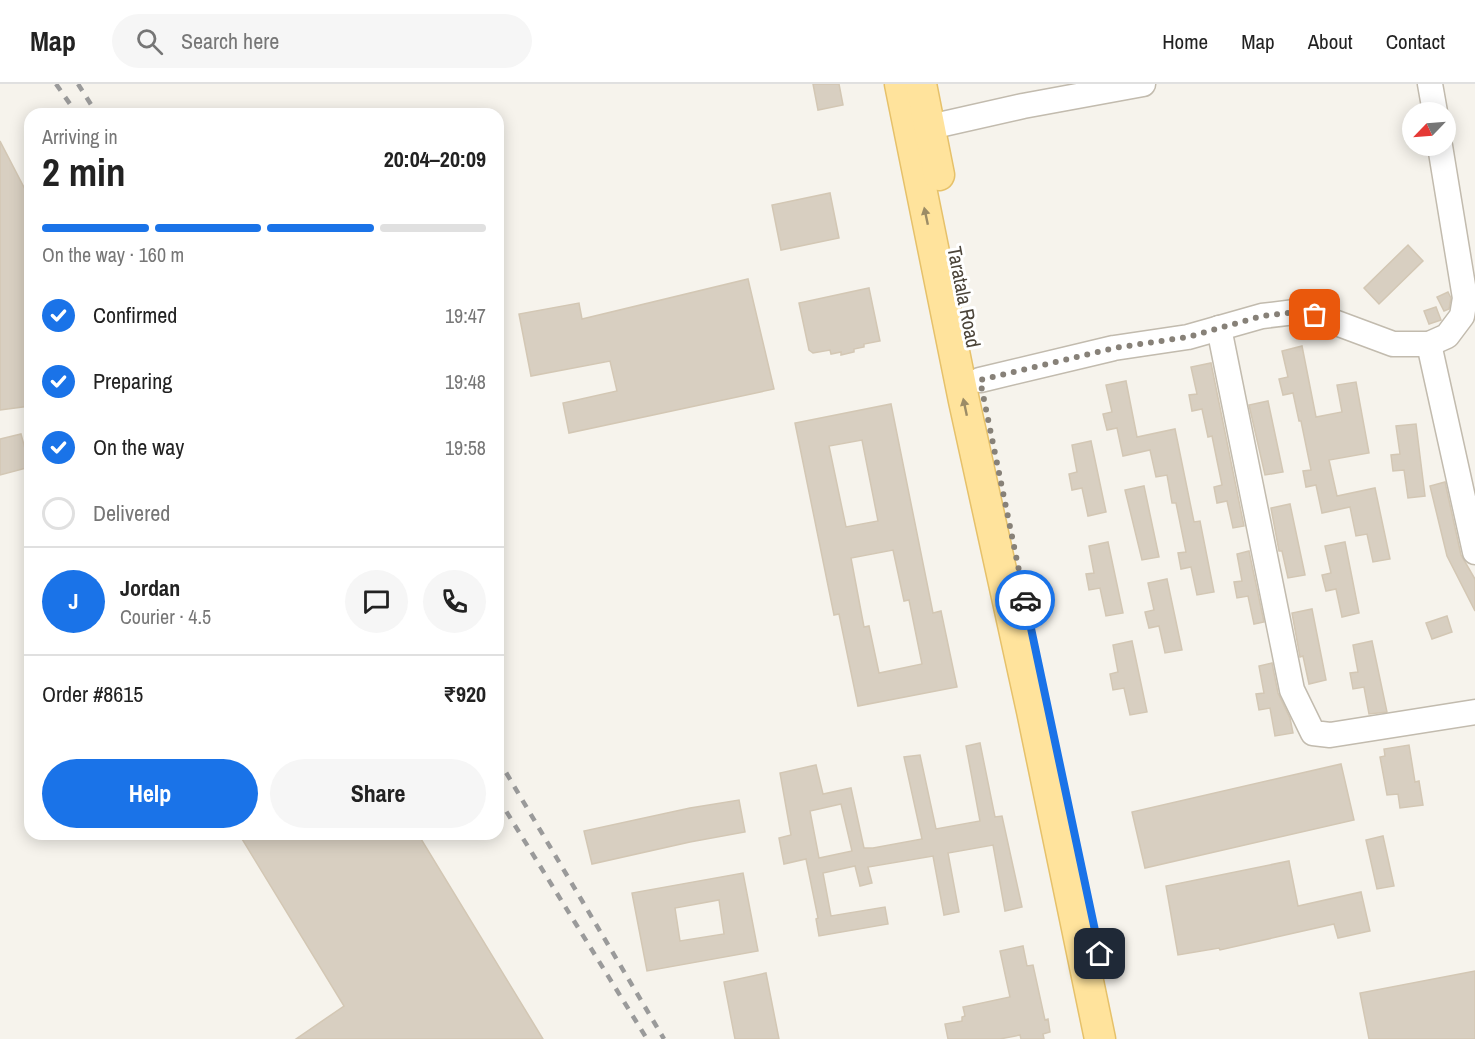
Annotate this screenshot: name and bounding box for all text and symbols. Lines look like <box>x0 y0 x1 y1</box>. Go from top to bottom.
search box <box>112 14 532 68</box>
text: Map <box>30 22 76 60</box>
icon: search <box>133 25 166 58</box>
text: Search here <box>181 26 279 56</box>
text: Home <box>1162 27 1208 56</box>
text: Map <box>1241 27 1275 56</box>
text: About <box>1308 27 1353 56</box>
text: Contact <box>1386 27 1445 56</box>
north arrow <box>1402 102 1456 156</box>
map controls <box>1402 102 1456 156</box>
text: Arriving in <box>42 123 118 150</box>
text: 20:04–20:09 <box>384 144 486 174</box>
text: 2 min <box>42 146 126 198</box>
one-way arrow <box>921 206 930 225</box>
text: On the way · 160 m <box>42 241 184 268</box>
street label: Taratala Road <box>941 244 988 350</box>
pin <box>1289 289 1340 340</box>
icon: bag <box>1298 298 1331 331</box>
icon: check <box>42 299 75 332</box>
text: Confirmed <box>93 300 177 330</box>
text: 19:47 <box>445 302 486 329</box>
icon: check <box>42 365 75 398</box>
text: Preparing <box>93 366 172 396</box>
text: 19:48 <box>445 368 486 395</box>
one-way arrow <box>960 397 969 416</box>
icon: check <box>42 431 75 464</box>
text: On the way <box>93 432 184 462</box>
text: 19:58 <box>445 434 486 461</box>
text: Delivered <box>93 498 170 528</box>
button: chat <box>345 570 408 633</box>
button: phone <box>423 570 486 633</box>
courier <box>995 570 1055 630</box>
text: Jordan <box>120 573 180 603</box>
icon: car <box>1009 584 1042 617</box>
text: J <box>68 586 79 616</box>
text: Courier · 4.5 <box>120 603 211 630</box>
text: Order #8615 <box>42 679 143 709</box>
text: ₹920 <box>443 679 486 709</box>
button: Help <box>42 759 258 828</box>
button: Share <box>270 759 486 828</box>
pin <box>1074 928 1125 979</box>
icon: home <box>1083 937 1116 970</box>

